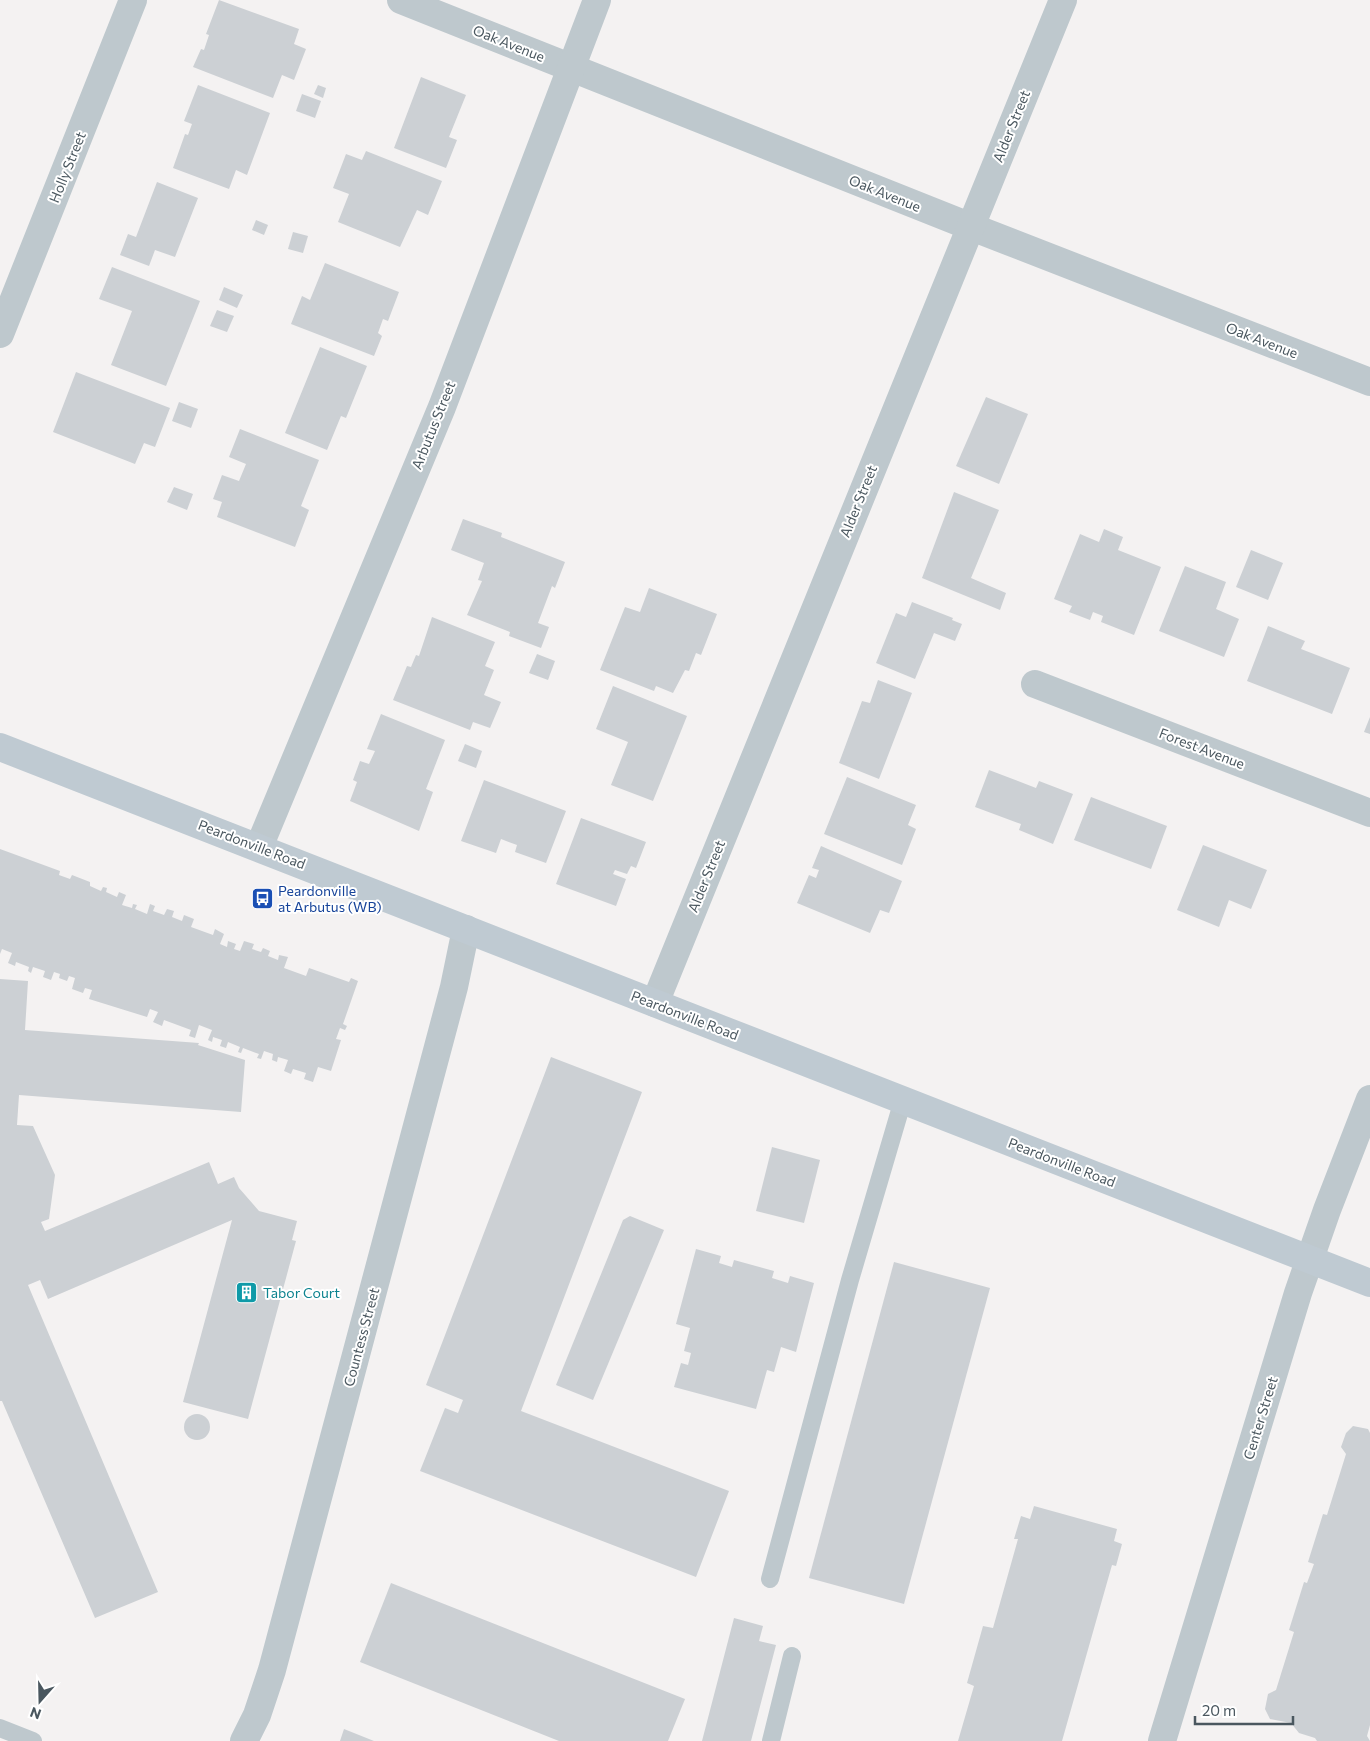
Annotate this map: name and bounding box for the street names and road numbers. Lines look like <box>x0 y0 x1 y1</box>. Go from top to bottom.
street label: Oak Avenue <box>471 21 547 65</box>
street label: Alder Street <box>989 87 1033 165</box>
street label: Holly Street <box>45 129 89 205</box>
street label: Oak Avenue <box>847 171 923 215</box>
street label: Oak Avenue <box>1224 318 1300 362</box>
street label: Arbutus Street <box>408 378 458 472</box>
street label: Alder Street <box>836 462 880 540</box>
street label: Forest Avenue <box>1157 724 1247 772</box>
street label: Peardonville Road <box>196 816 308 872</box>
street label: Alder Street <box>684 837 728 915</box>
street label: Peardonville Road <box>629 987 741 1043</box>
street label: Peardonville Road <box>1006 1134 1118 1190</box>
street label: Countess Street <box>340 1285 382 1388</box>
street label: Center Street <box>1239 1374 1281 1462</box>

